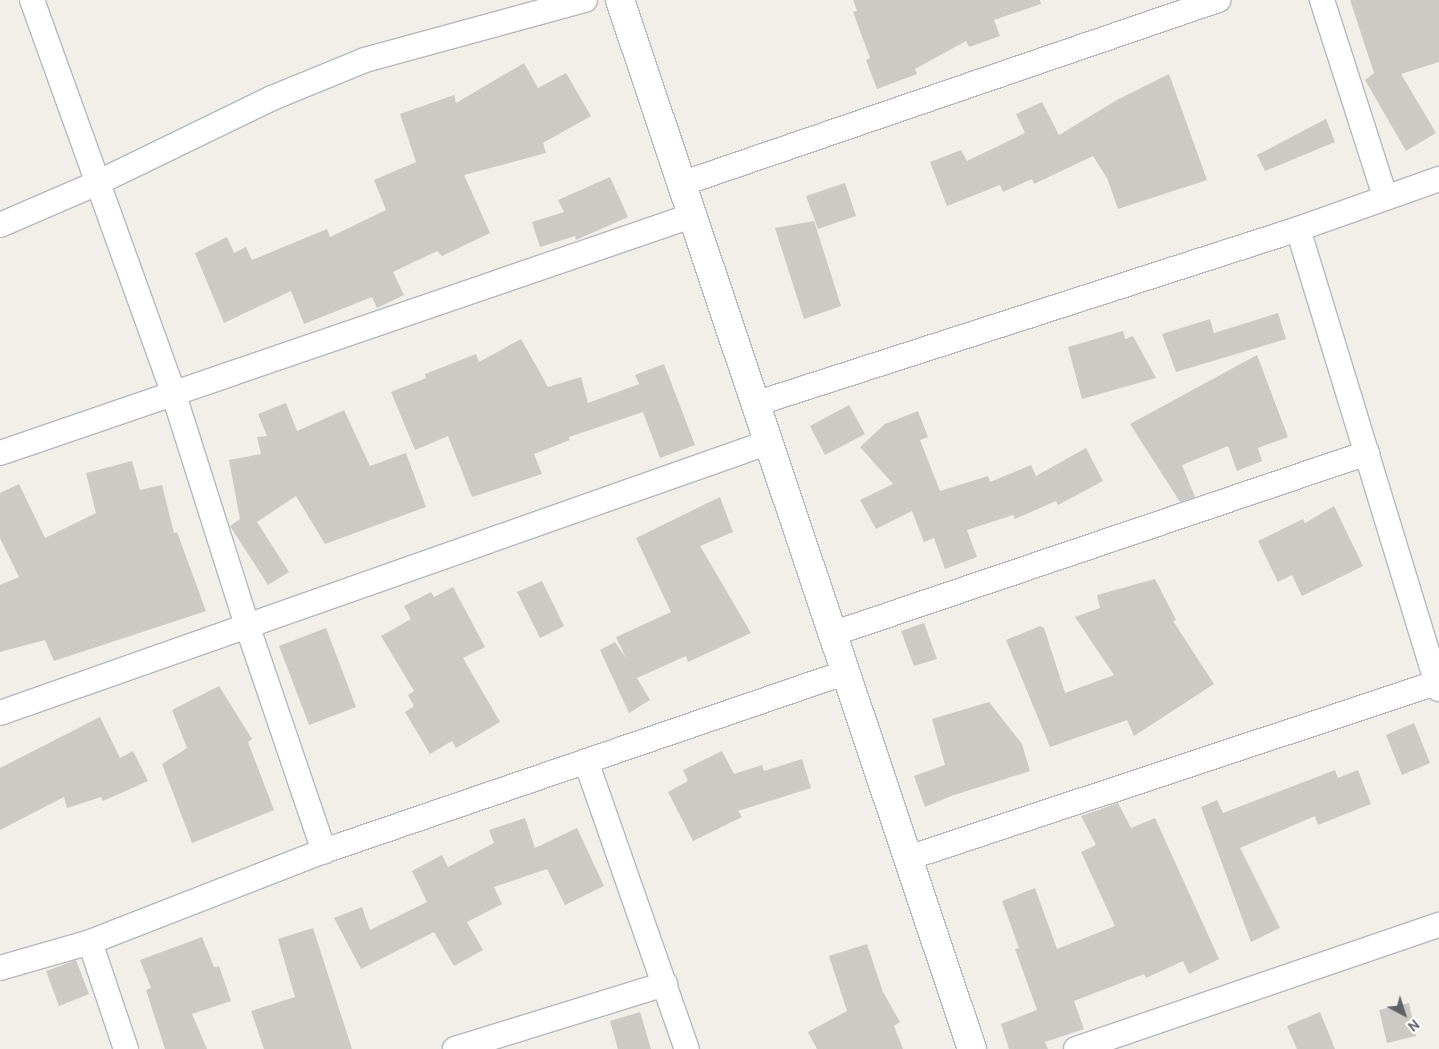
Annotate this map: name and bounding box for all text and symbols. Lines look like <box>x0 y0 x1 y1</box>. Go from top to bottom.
north arrow <box>1379 989 1429 1039</box>
text: N <box>1404 1015 1423 1036</box>

